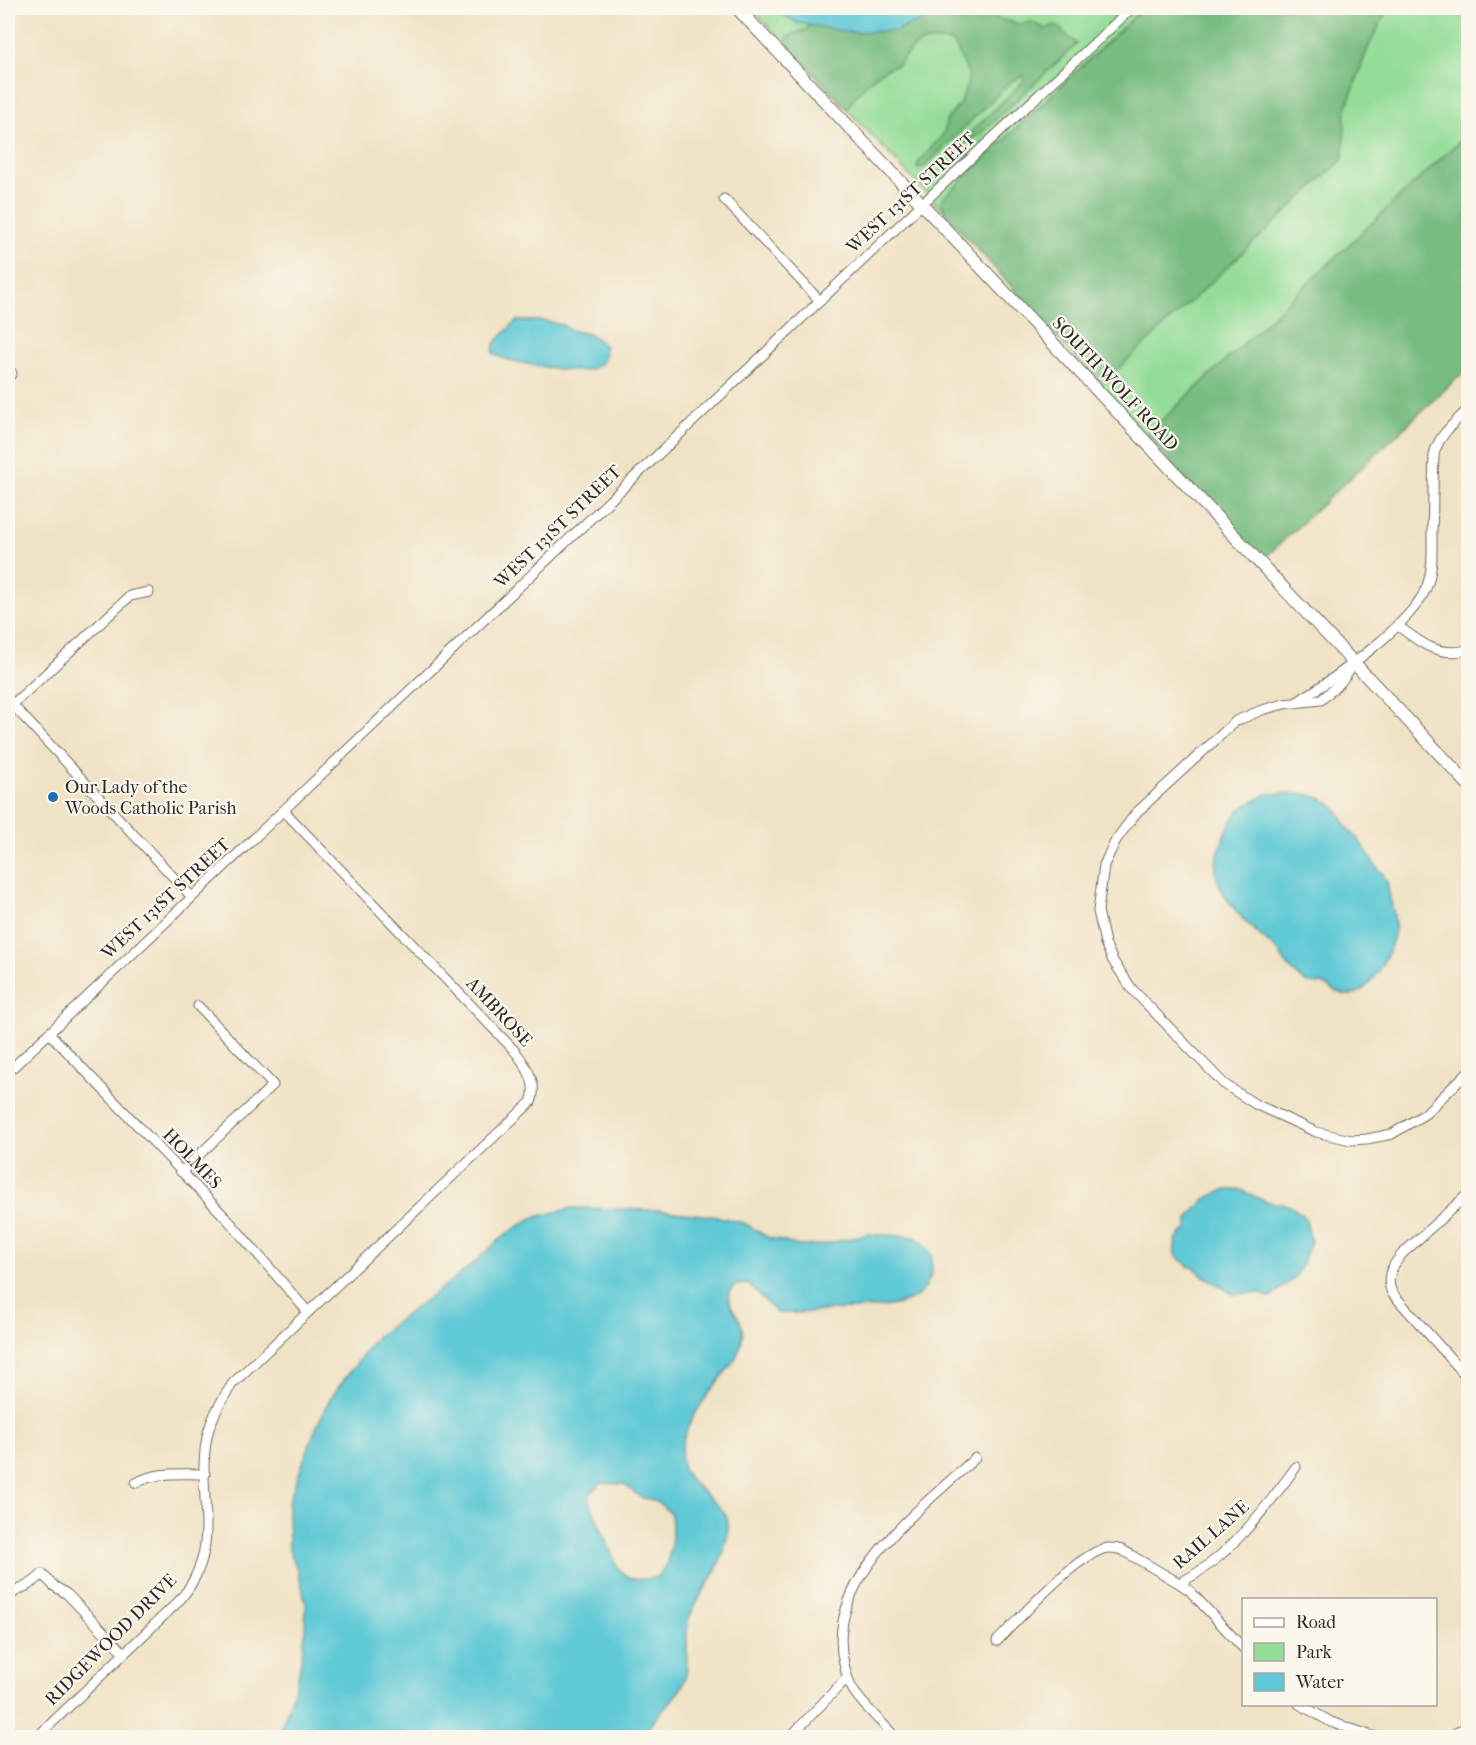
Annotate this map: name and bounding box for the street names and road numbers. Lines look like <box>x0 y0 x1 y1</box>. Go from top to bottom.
street label: WEST 131ST STREET <box>842 127 980 259</box>
street label: SOUTH WOLF ROAD <box>1048 313 1182 455</box>
street label: WEST 131ST STREET <box>490 460 626 594</box>
street label: WEST 131ST STREET <box>97 833 235 965</box>
street label: AMBROSE <box>461 972 536 1051</box>
street label: HOLMES <box>158 1124 226 1194</box>
street label: RAIL LANE <box>1169 1496 1253 1574</box>
street label: RIDGEWOOD DRIVE <box>41 1570 181 1710</box>

